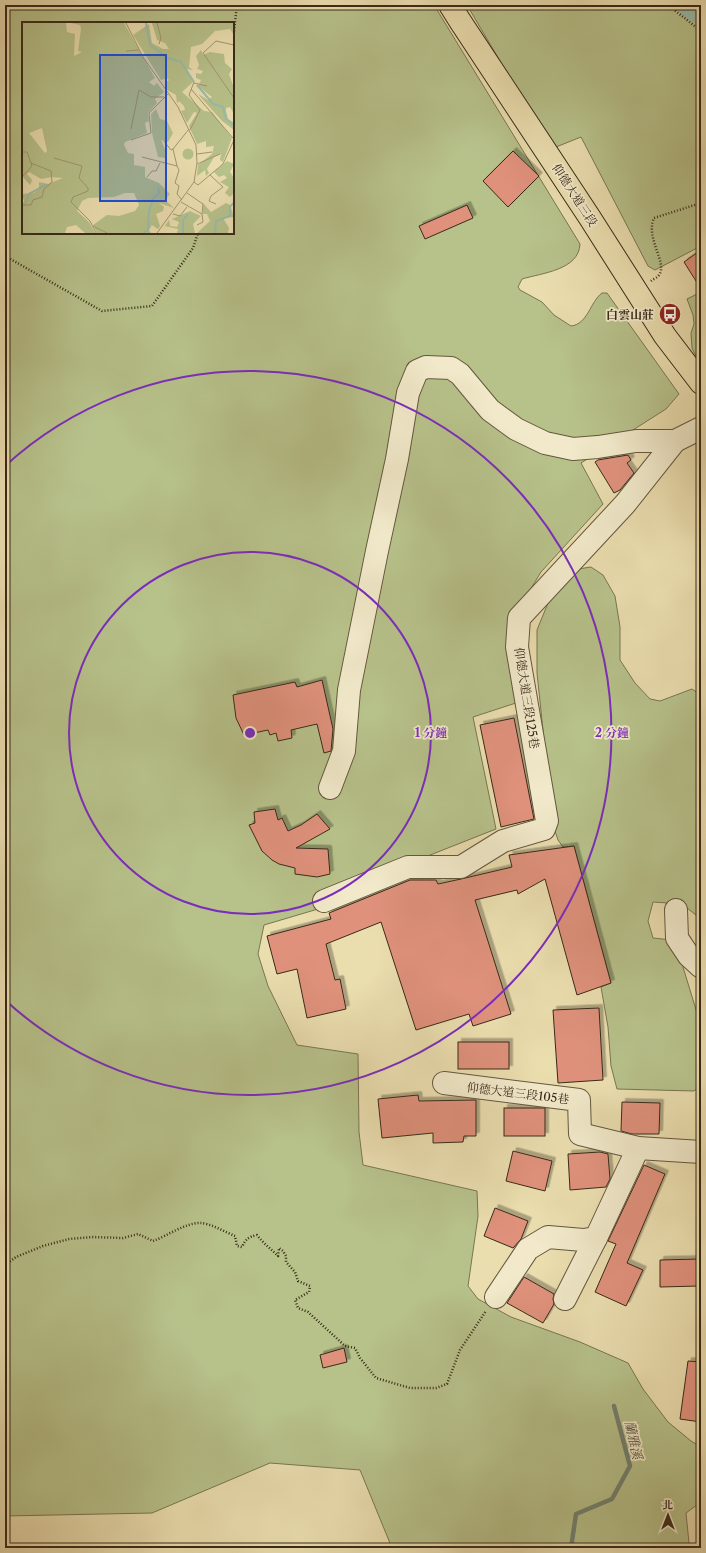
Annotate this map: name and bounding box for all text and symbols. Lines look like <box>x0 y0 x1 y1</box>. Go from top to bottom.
inset map <box>22 22 234 234</box>
street label: 仰德大道三段 <box>549 161 601 229</box>
bus stop icon: 白雲山莊 <box>657 301 683 327</box>
place label: 白雲山莊 <box>606 307 654 322</box>
street label: 仰德大道三段125巷 <box>512 646 542 750</box>
text: 1 分鐘 <box>415 725 447 740</box>
text: 2 分鐘 <box>595 725 629 740</box>
centre of rings <box>243 726 257 740</box>
street label: 仰德大道三段105巷 <box>466 1079 570 1107</box>
water label: 蘭雅溪 <box>622 1419 647 1463</box>
north arrow <box>648 1495 688 1535</box>
text: 北 <box>663 1498 674 1512</box>

